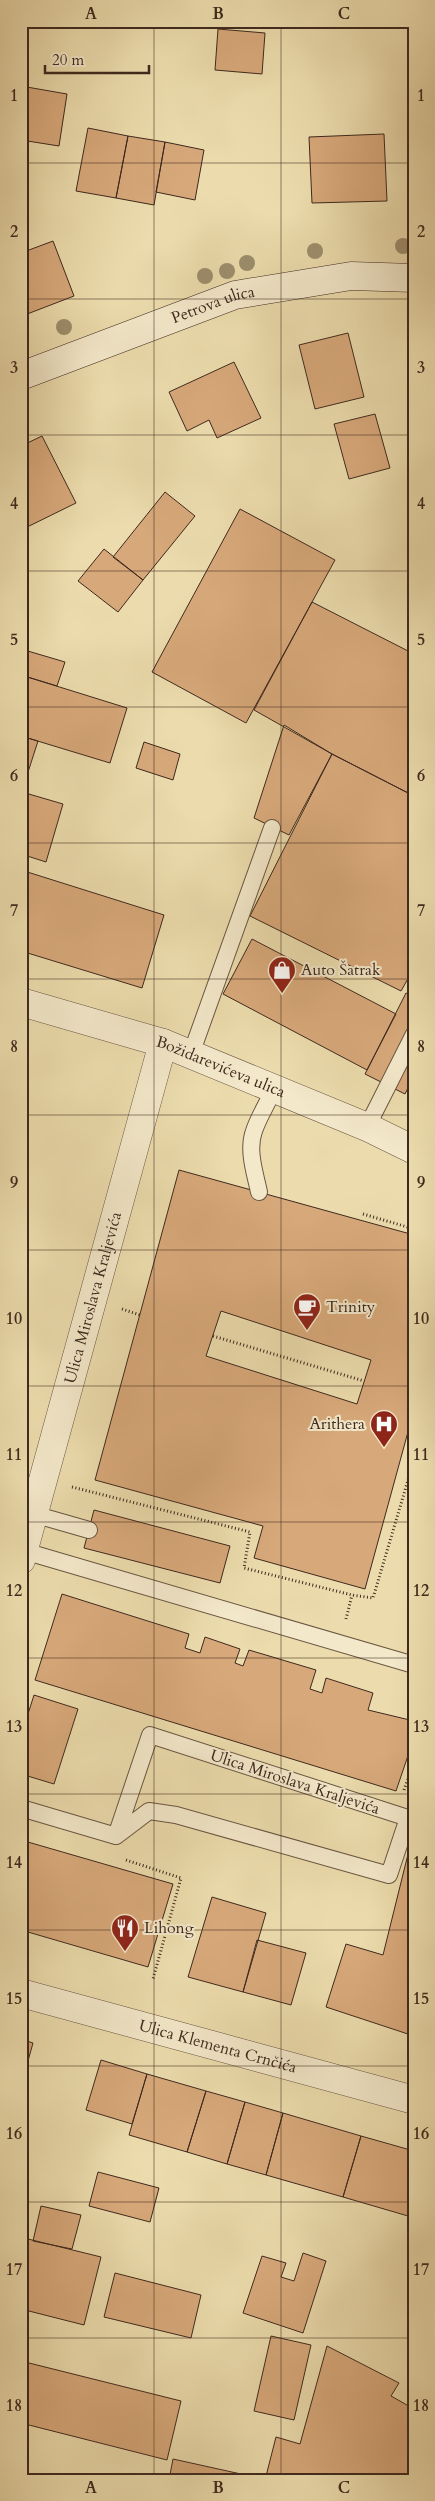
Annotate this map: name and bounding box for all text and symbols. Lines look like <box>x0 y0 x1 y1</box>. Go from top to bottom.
text: A <box>85 3 97 25</box>
text: B <box>212 3 224 25</box>
text: C <box>338 3 350 25</box>
scale bar <box>45 42 149 74</box>
text: 20 m <box>52 50 84 70</box>
text: 1 <box>10 85 18 107</box>
text: 1 <box>417 85 425 107</box>
text: 2 <box>10 221 18 243</box>
text: 2 <box>417 221 425 243</box>
street label: Petrova ulica <box>168 281 256 329</box>
text: 3 <box>10 357 18 379</box>
text: 3 <box>417 357 425 379</box>
text: 4 <box>10 493 18 515</box>
text: 4 <box>417 493 425 515</box>
text: 5 <box>10 629 18 651</box>
text: 5 <box>417 629 425 651</box>
text: 6 <box>10 765 18 787</box>
text: 6 <box>417 765 425 787</box>
text: 7 <box>10 900 18 922</box>
text: 7 <box>417 900 425 922</box>
shop icon: Auto Šatrak <box>267 955 297 994</box>
place label: Auto Šatrak <box>301 959 381 981</box>
street label: Božidarevićeva ulica <box>154 1031 288 1103</box>
text: 8 <box>10 1036 18 1058</box>
text: 8 <box>417 1036 425 1058</box>
text: 9 <box>10 1172 18 1194</box>
text: 9 <box>417 1172 425 1194</box>
street label: Ulica Miroslava Kraljevića <box>59 1209 127 1386</box>
cafe icon: Trinity <box>292 1292 322 1331</box>
place label: Trinity <box>326 1296 376 1318</box>
text: 10 <box>6 1308 22 1330</box>
text: 10 <box>413 1308 429 1330</box>
hospital icon: Arithera <box>369 1409 399 1448</box>
place label: Arithera <box>309 1413 365 1435</box>
text: 11 <box>6 1444 22 1466</box>
text: 11 <box>413 1444 429 1466</box>
text: 12 <box>6 1580 22 1602</box>
text: 12 <box>413 1580 429 1602</box>
text: 13 <box>6 1716 22 1738</box>
text: 13 <box>413 1716 429 1738</box>
street label: Ulica Miroslava Kraljevića <box>207 1744 383 1820</box>
text: 14 <box>6 1852 22 1874</box>
text: 14 <box>413 1852 429 1874</box>
restaurant icon: Lihong <box>110 1913 140 1952</box>
place label: Lihong <box>144 1917 194 1939</box>
text: 15 <box>6 1988 22 2010</box>
text: 15 <box>413 1988 429 2010</box>
street label: Ulica Klementa Crnčića <box>136 2015 299 2079</box>
text: 16 <box>6 2123 22 2145</box>
text: 16 <box>413 2123 429 2145</box>
text: 17 <box>6 2259 22 2281</box>
text: 17 <box>413 2259 429 2281</box>
text: 18 <box>6 2395 22 2417</box>
text: 18 <box>413 2395 429 2417</box>
text: A <box>85 2477 97 2499</box>
text: B <box>212 2477 224 2499</box>
text: C <box>338 2477 350 2499</box>

